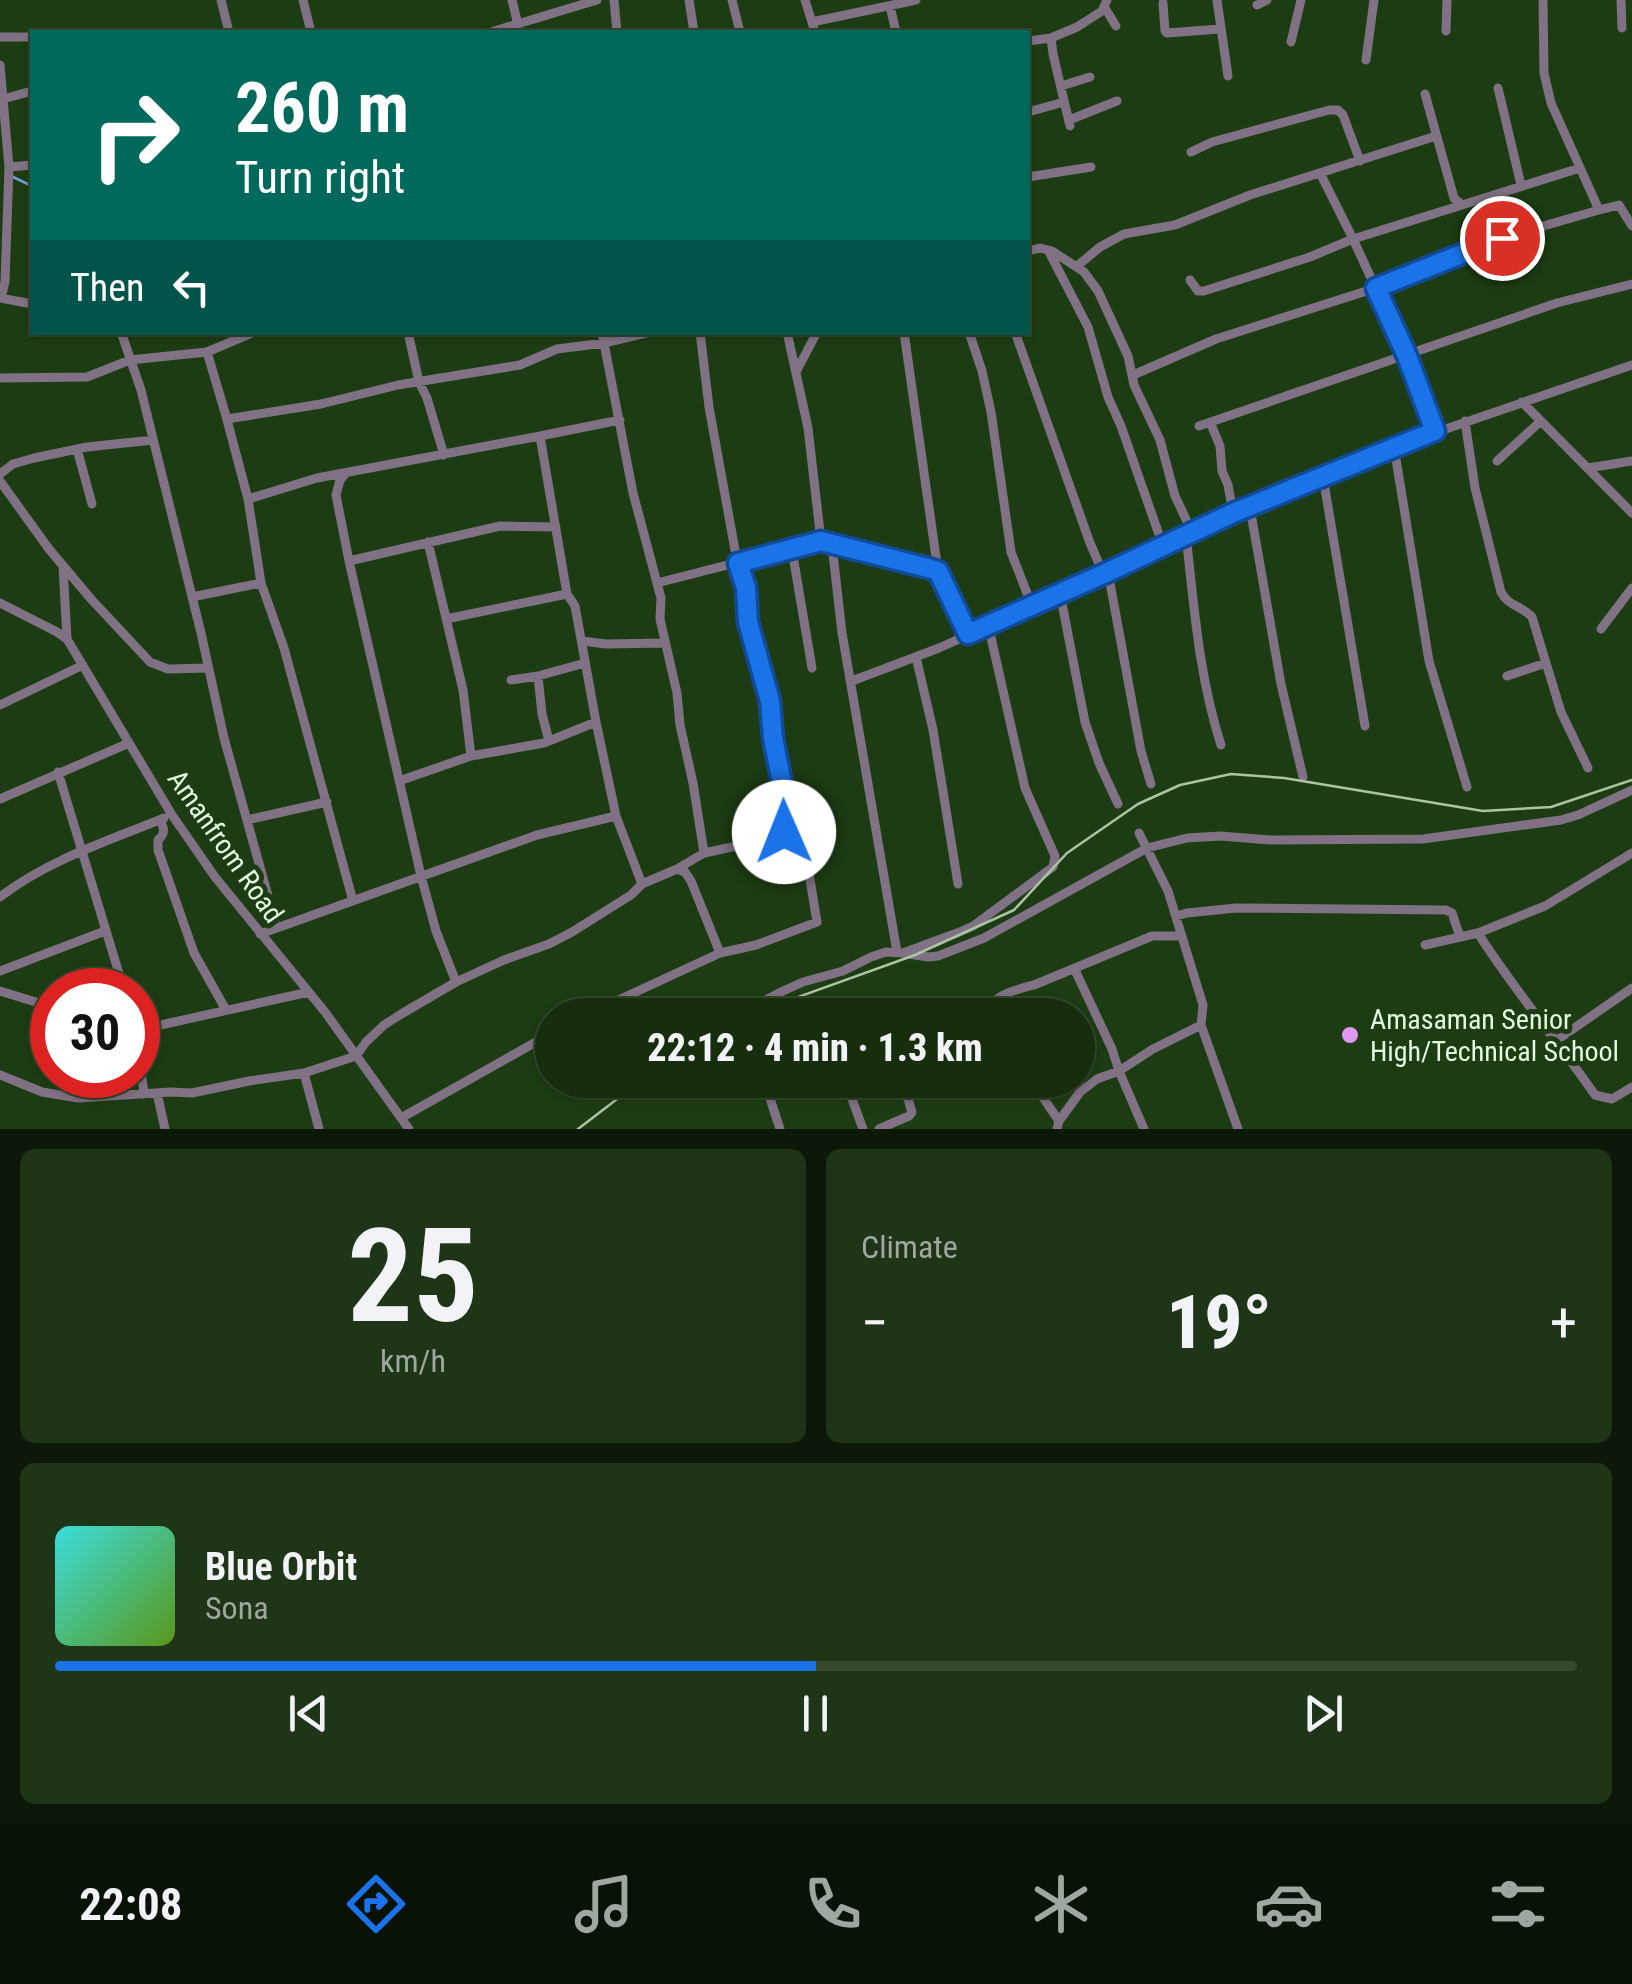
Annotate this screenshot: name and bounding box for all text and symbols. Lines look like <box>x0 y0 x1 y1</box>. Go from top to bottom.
text: 260 m <box>235 67 409 149</box>
icon: right <box>70 70 200 200</box>
text: Turn right <box>235 151 405 204</box>
pin <box>1460 196 1545 281</box>
icon: arrive <box>1475 211 1530 266</box>
icon: left <box>164 260 219 315</box>
text: Then <box>70 266 144 310</box>
street label: Amanfrom Road <box>161 763 290 929</box>
position arrow <box>732 780 836 884</box>
speed limit sign: 30 <box>30 968 160 1098</box>
place label: Amasaman Senior High/Technical School <box>1370 1003 1619 1068</box>
marker: Amasaman Senior High/Technical School <box>1339 1024 1361 1046</box>
text: 22:12 · 4 min · 1.3 km <box>647 1026 983 1070</box>
text: 25 <box>347 1200 479 1353</box>
text: Climate <box>861 1228 958 1266</box>
text: 19° <box>1166 1278 1272 1366</box>
text: − <box>861 1291 889 1355</box>
text: + <box>1550 1291 1577 1355</box>
text: km/h <box>380 1342 446 1380</box>
text: Blue Orbit <box>205 1545 357 1589</box>
text: Sona <box>205 1589 268 1627</box>
icon: previous <box>281 1686 336 1741</box>
icon: pause <box>788 1686 843 1741</box>
icon: next <box>1296 1686 1351 1741</box>
icon: directions <box>341 1869 411 1939</box>
icon: music <box>569 1869 639 1939</box>
icon: phone <box>798 1869 868 1939</box>
icon: climate <box>1026 1869 1096 1939</box>
icon: car <box>1254 1869 1324 1939</box>
icon: filters <box>1483 1869 1553 1939</box>
text: 22:08 <box>79 1878 182 1931</box>

